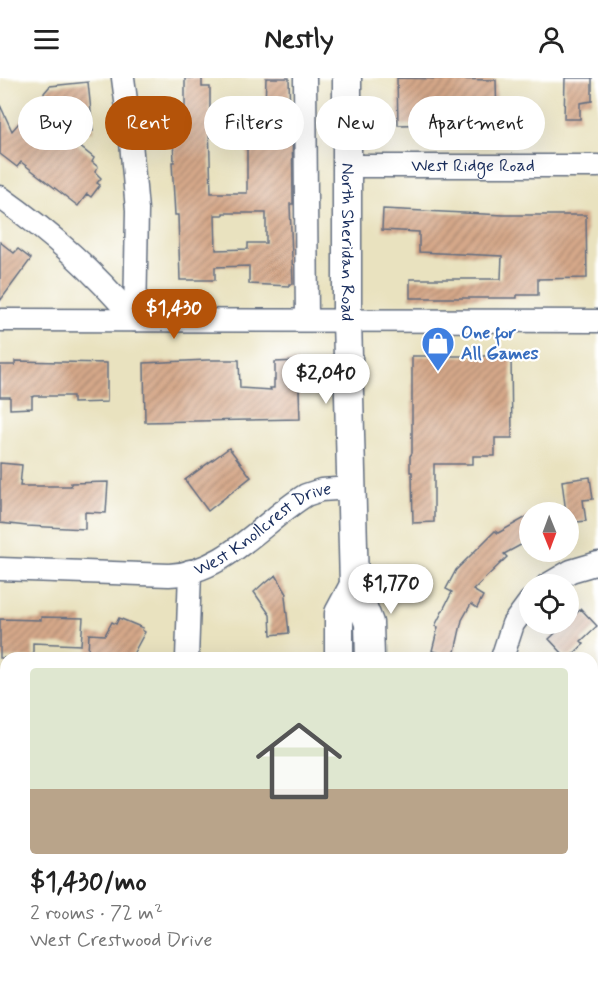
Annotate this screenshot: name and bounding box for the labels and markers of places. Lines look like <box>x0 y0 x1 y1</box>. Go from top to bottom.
pin: $1,430 <box>125 289 223 340</box>
place label: One for All Games <box>461 321 539 366</box>
shop icon: One for All Games <box>420 325 456 372</box>
pin: $2,040 <box>277 354 375 405</box>
pin: $1,770 <box>342 564 440 615</box>

